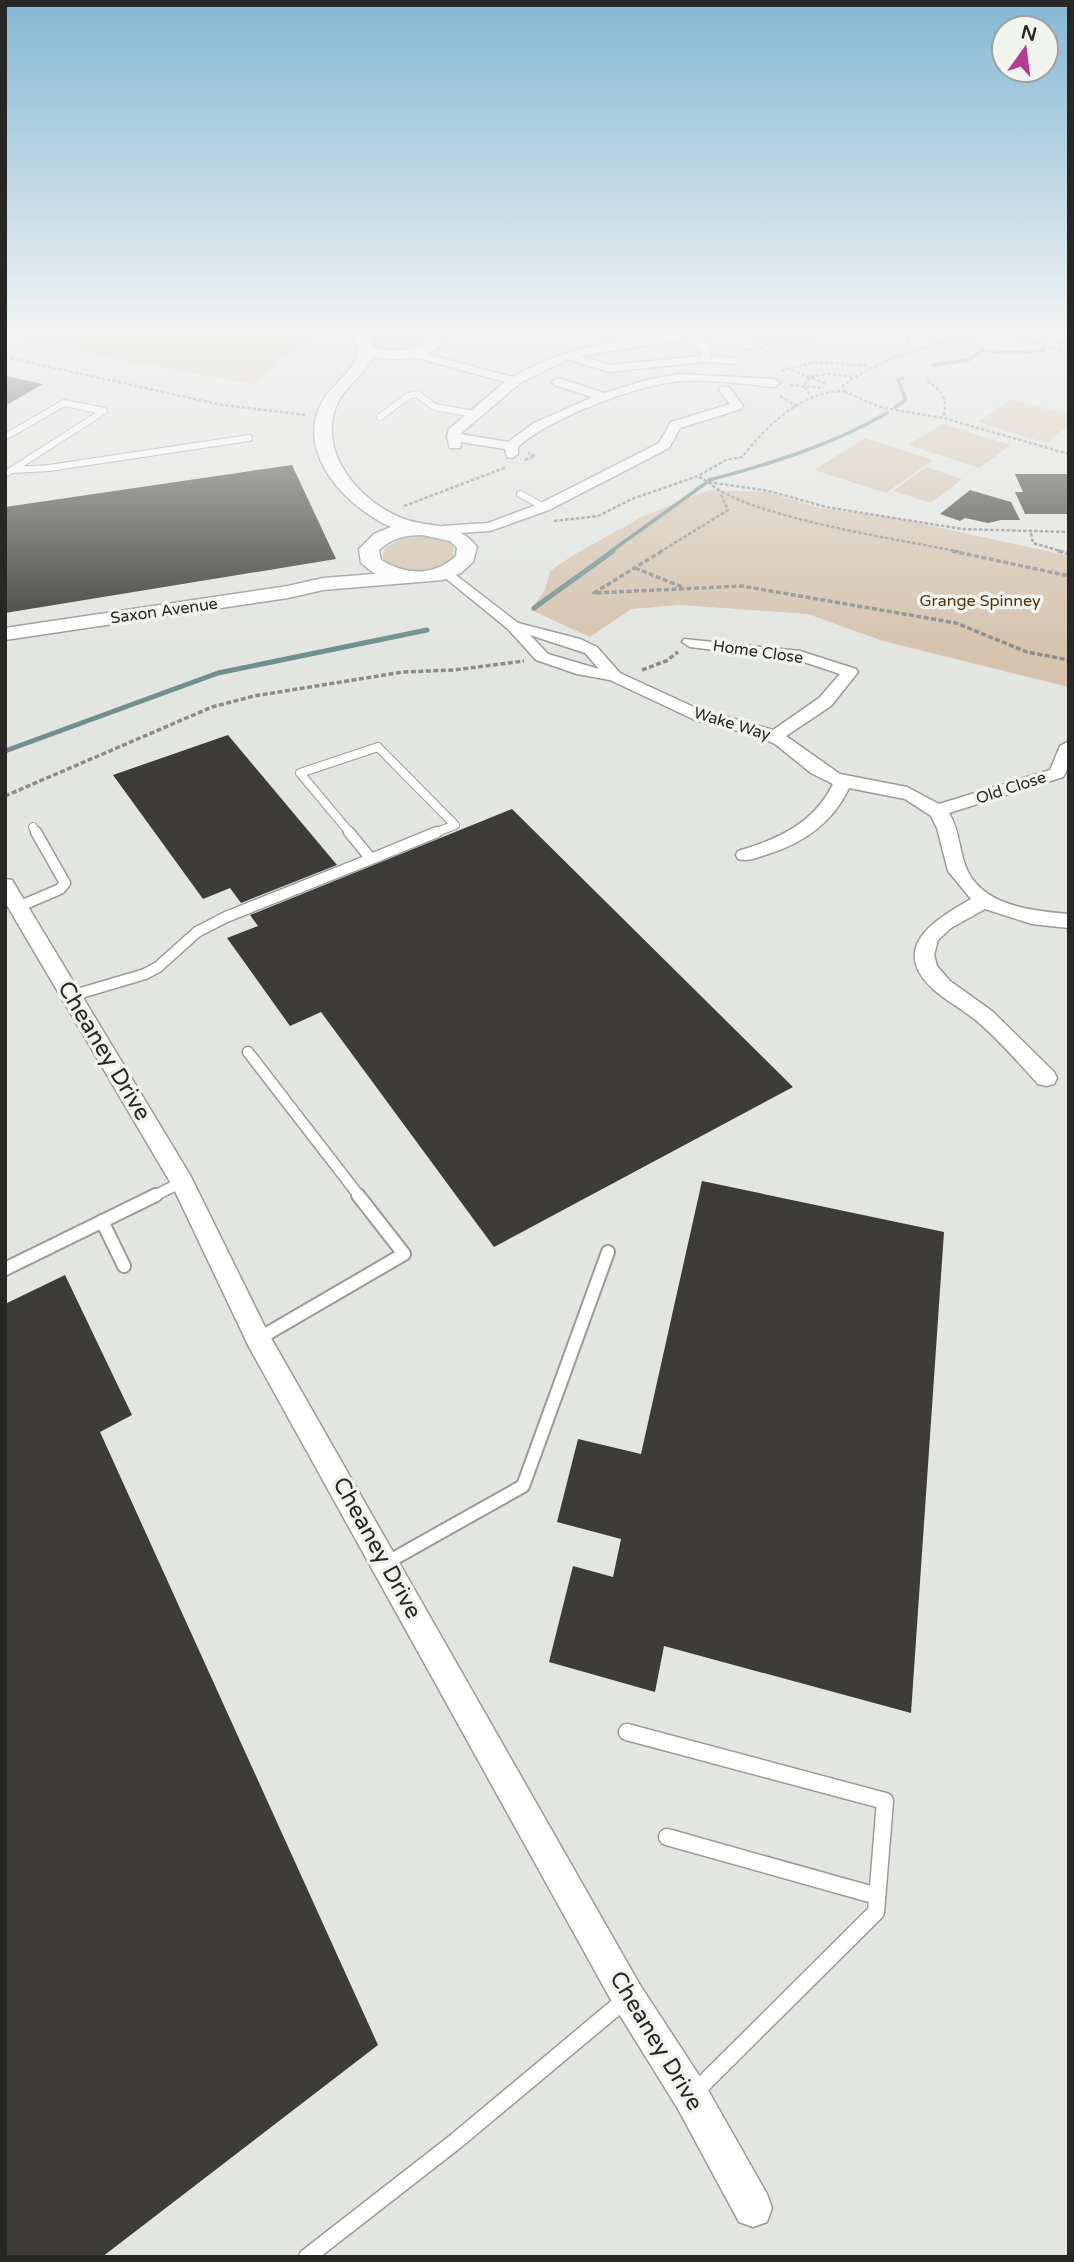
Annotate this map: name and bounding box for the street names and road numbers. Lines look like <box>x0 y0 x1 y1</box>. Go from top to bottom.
street label: Saxon Avenue <box>109 594 219 628</box>
street label: Home Close <box>712 636 804 668</box>
street label: Wake Way <box>691 703 773 745</box>
street label: Old Close <box>973 767 1049 809</box>
street label: Cheaney Drive <box>51 976 157 1126</box>
street label: Cheaney Drive <box>326 1472 428 1624</box>
street label: Cheaney Drive <box>603 1966 709 2116</box>

